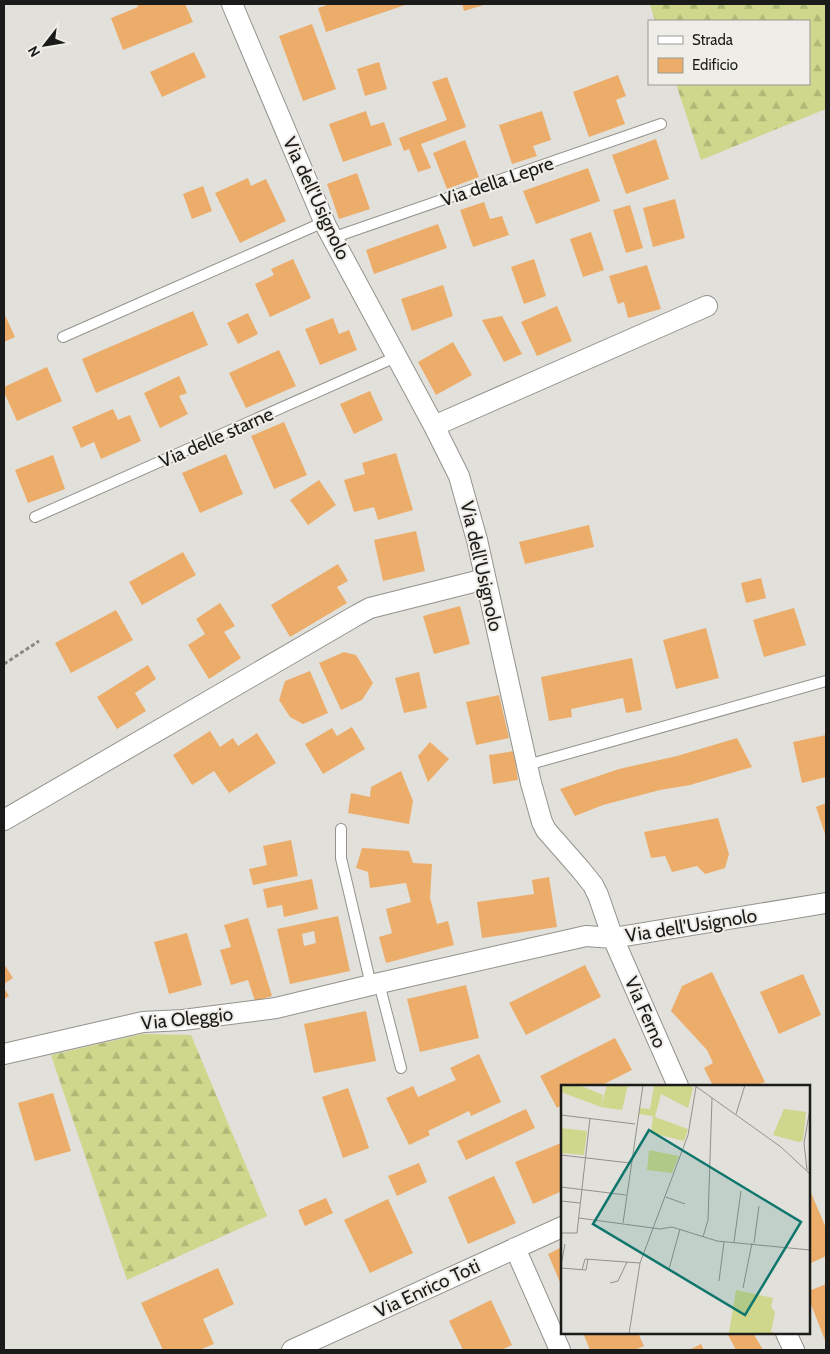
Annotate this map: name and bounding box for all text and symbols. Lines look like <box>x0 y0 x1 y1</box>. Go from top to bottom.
north arrow <box>20 20 70 70</box>
legend <box>648 20 810 85</box>
text: Strada <box>692 31 734 49</box>
text: N <box>24 43 44 61</box>
text: Edificio <box>692 56 738 74</box>
street label: Via dell'Usignolo <box>278 133 355 263</box>
street label: Via della Lepre <box>438 151 557 211</box>
street label: Via delle starne <box>155 402 277 473</box>
street label: Via dell'Usignolo <box>455 499 508 633</box>
street label: Via dell'Usignolo <box>624 904 759 947</box>
street label: Via Ferno <box>620 973 671 1051</box>
street label: Via Oleggio <box>140 1002 234 1035</box>
inset map <box>561 1085 810 1334</box>
street label: Via Enrico Toti <box>371 1254 483 1323</box>

